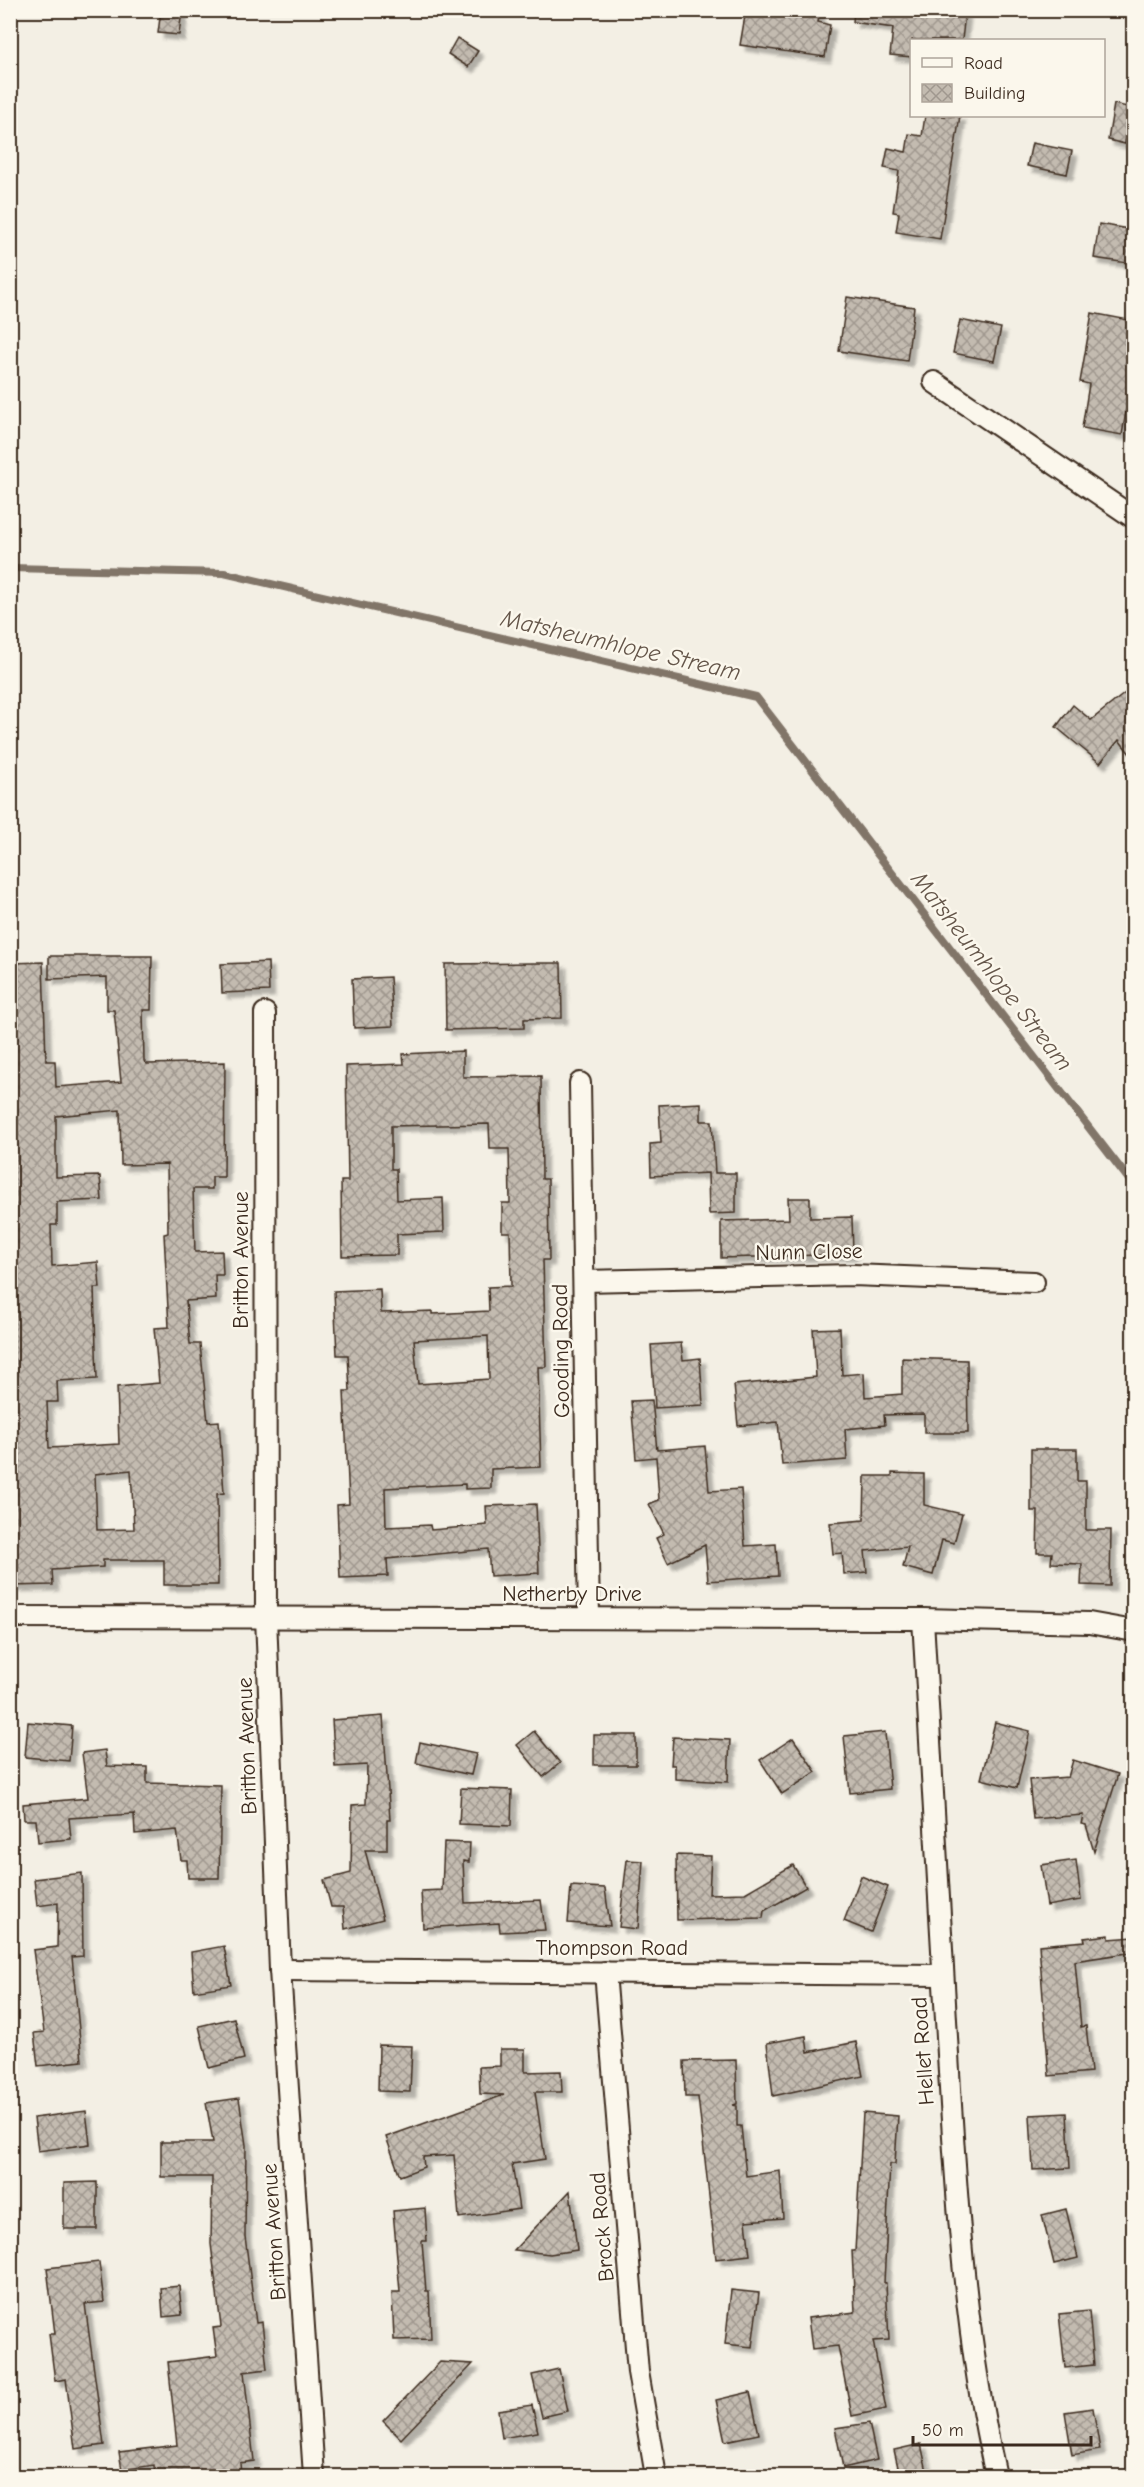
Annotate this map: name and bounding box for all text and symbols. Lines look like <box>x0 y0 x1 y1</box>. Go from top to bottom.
legend <box>910 39 1105 117</box>
text: Road <box>964 53 1003 74</box>
text: Building <box>964 83 1026 104</box>
water label: Matsheumhlope Stream <box>497 604 744 686</box>
water label: Matsheumhlope Stream <box>905 865 1079 1076</box>
street label: Britton Avenue <box>228 1191 254 1329</box>
street label: Nunn Close <box>755 1238 863 1266</box>
street label: Gooding Road <box>547 1284 575 1418</box>
street label: Netherby Drive <box>502 1581 642 1607</box>
street label: Britton Avenue <box>232 1677 262 1815</box>
street label: Thompson Road <box>536 1935 688 1961</box>
street label: Hellet Road <box>906 1996 940 2106</box>
street label: Britton Avenue <box>256 2163 292 2301</box>
street label: Brock Road <box>584 2171 620 2283</box>
scale bar <box>913 2409 1092 2447</box>
text: 50 m <box>922 2420 964 2441</box>

